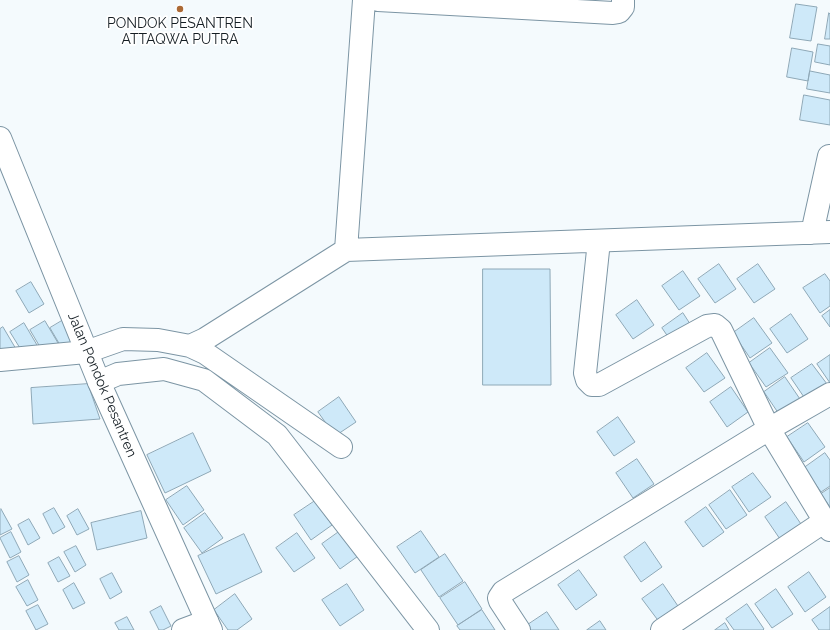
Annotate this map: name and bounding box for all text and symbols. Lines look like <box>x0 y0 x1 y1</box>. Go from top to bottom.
marker: PONDOK PESANTREN ATTAQWA PUTRA <box>175 4 185 14</box>
place label: PONDOK PESANTREN ATTAQWA PUTRA <box>107 16 253 48</box>
street label: Jalan Pondok Pesantren <box>64 310 140 460</box>

